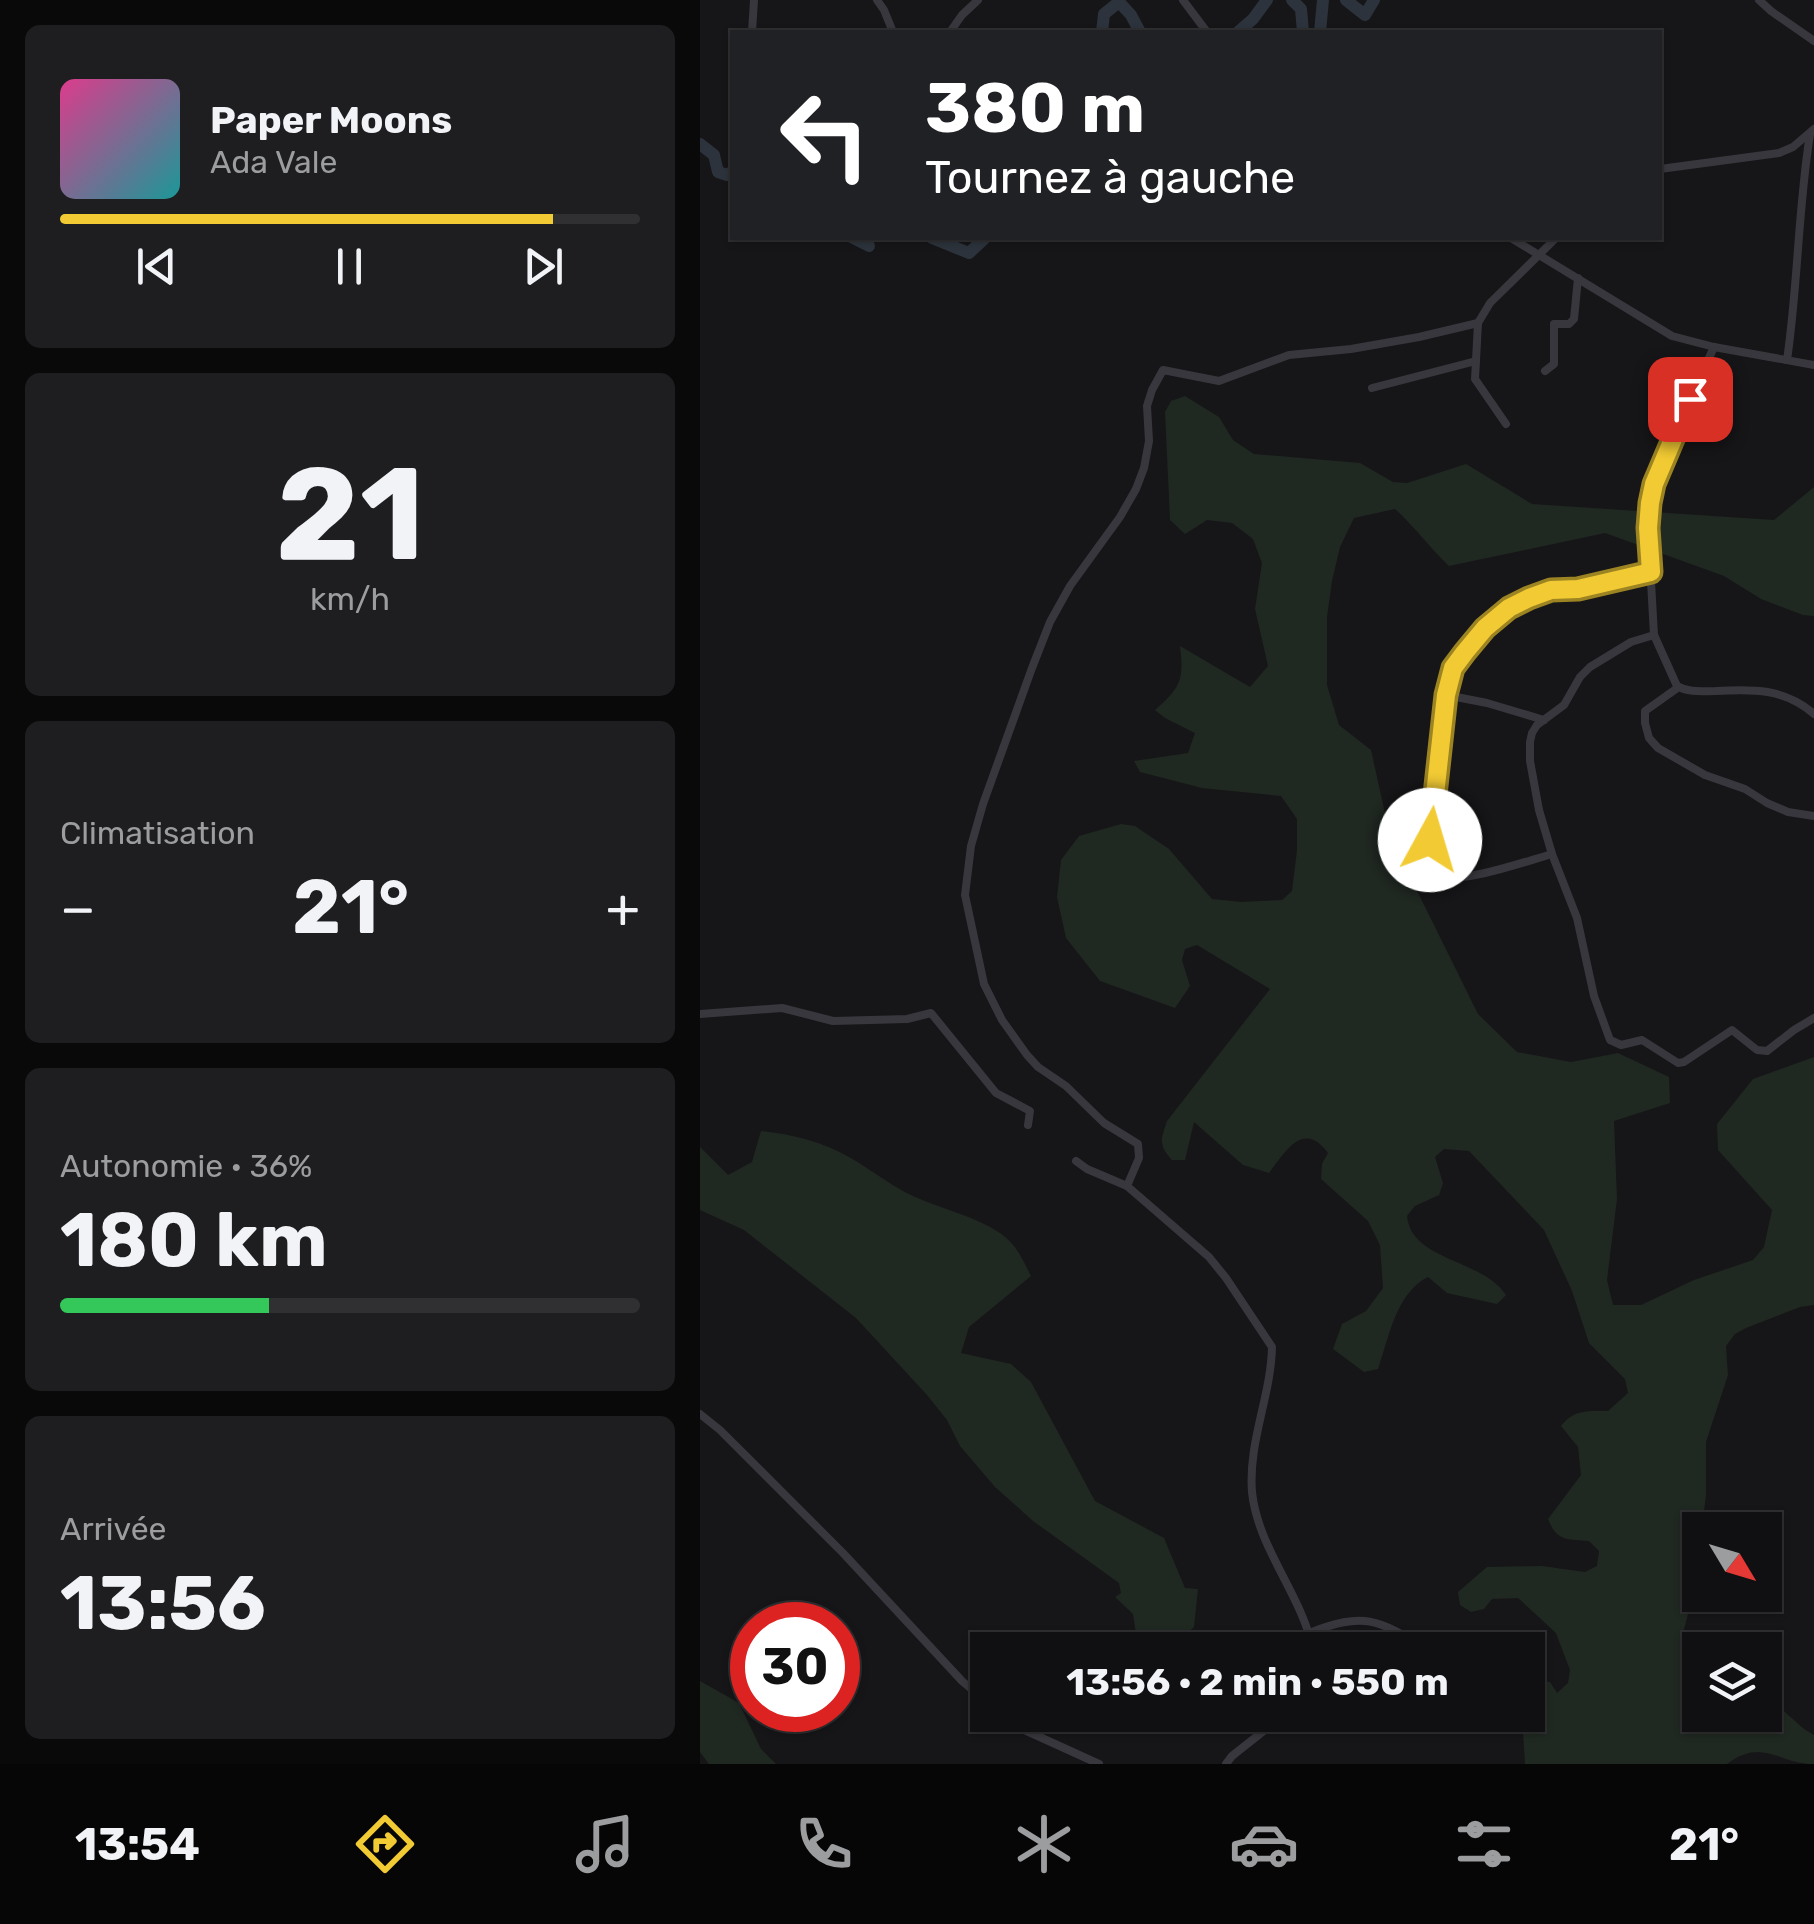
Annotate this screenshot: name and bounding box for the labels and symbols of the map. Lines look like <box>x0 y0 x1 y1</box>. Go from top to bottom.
pin <box>1648 357 1733 442</box>
position arrow <box>1378 788 1482 892</box>
north arrow <box>1682 1512 1782 1612</box>
speed limit sign: 30 <box>730 1602 860 1732</box>

